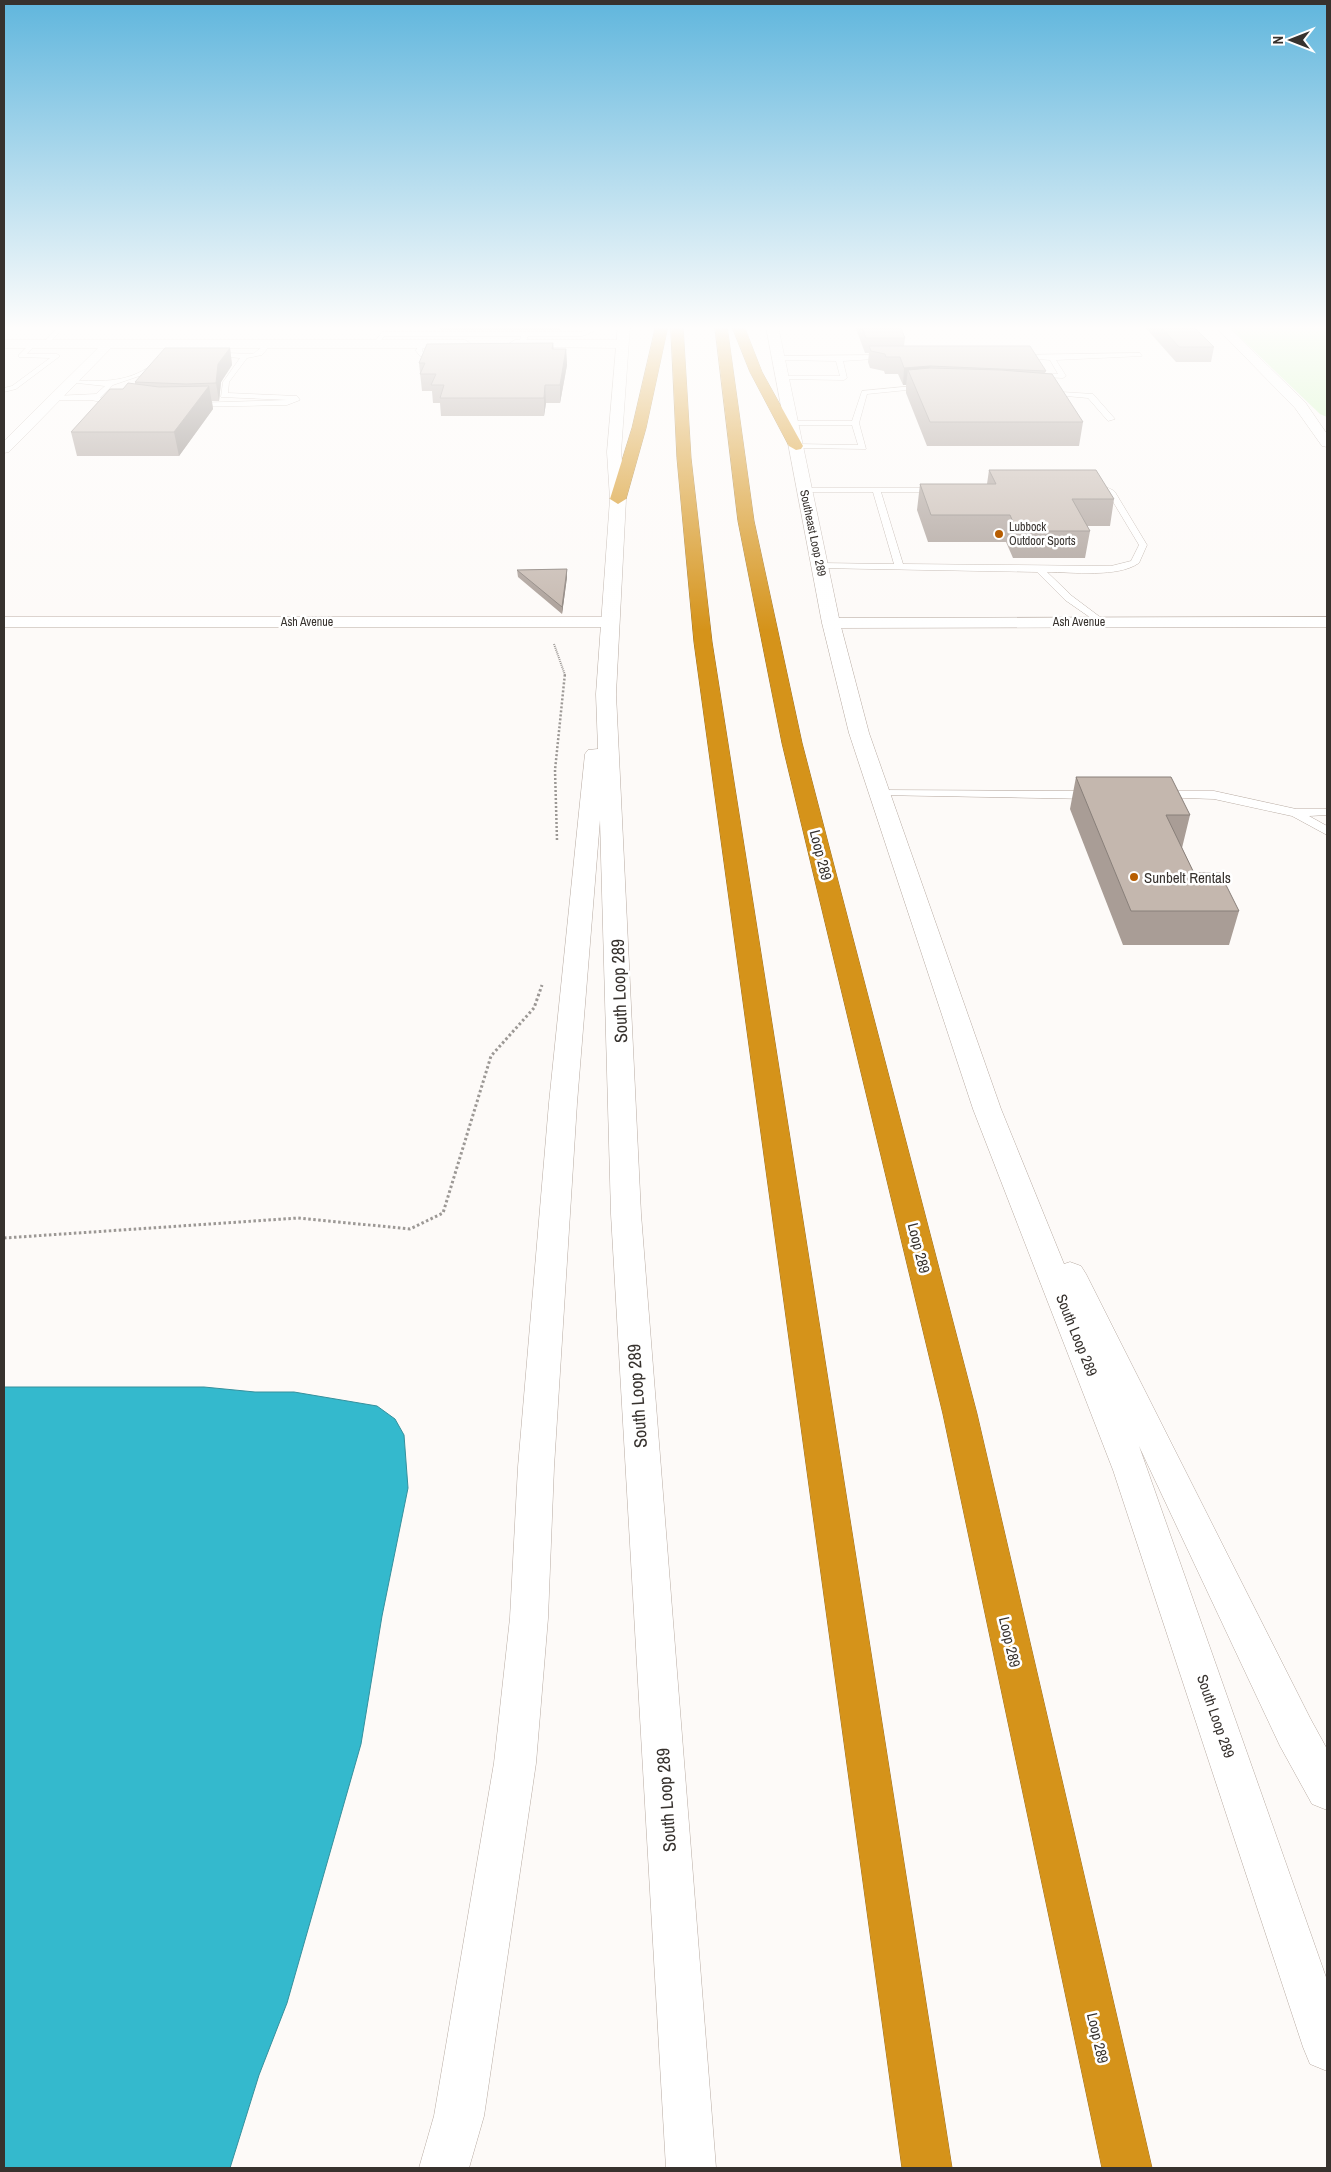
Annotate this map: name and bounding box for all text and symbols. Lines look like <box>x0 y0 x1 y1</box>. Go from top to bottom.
north arrow <box>1266 15 1316 65</box>
text: N <box>1269 36 1287 44</box>
street label: Southeast Loop 289 <box>796 488 830 578</box>
place label: Lubbock Outdoor Sports <box>1009 519 1076 549</box>
marker: Lubbock Outdoor Sports <box>993 528 1005 540</box>
street label: Ash Avenue <box>280 614 333 630</box>
street label: Ash Avenue <box>1052 614 1105 630</box>
street label: Loop 289 <box>805 828 837 883</box>
place label: Sunbelt Rentals <box>1144 867 1231 888</box>
marker: Sunbelt Rentals <box>1128 871 1140 883</box>
street label: South Loop 289 <box>605 938 633 1044</box>
street label: Loop 289 <box>903 1221 935 1276</box>
street label: South Loop 289 <box>1051 1291 1103 1379</box>
street label: South Loop 289 <box>621 1343 653 1449</box>
street label: Loop 289 <box>994 1615 1026 1670</box>
street label: South Loop 289 <box>1192 1672 1240 1761</box>
street label: South Loop 289 <box>650 1747 682 1853</box>
street label: Loop 289 <box>1082 2011 1114 2066</box>

